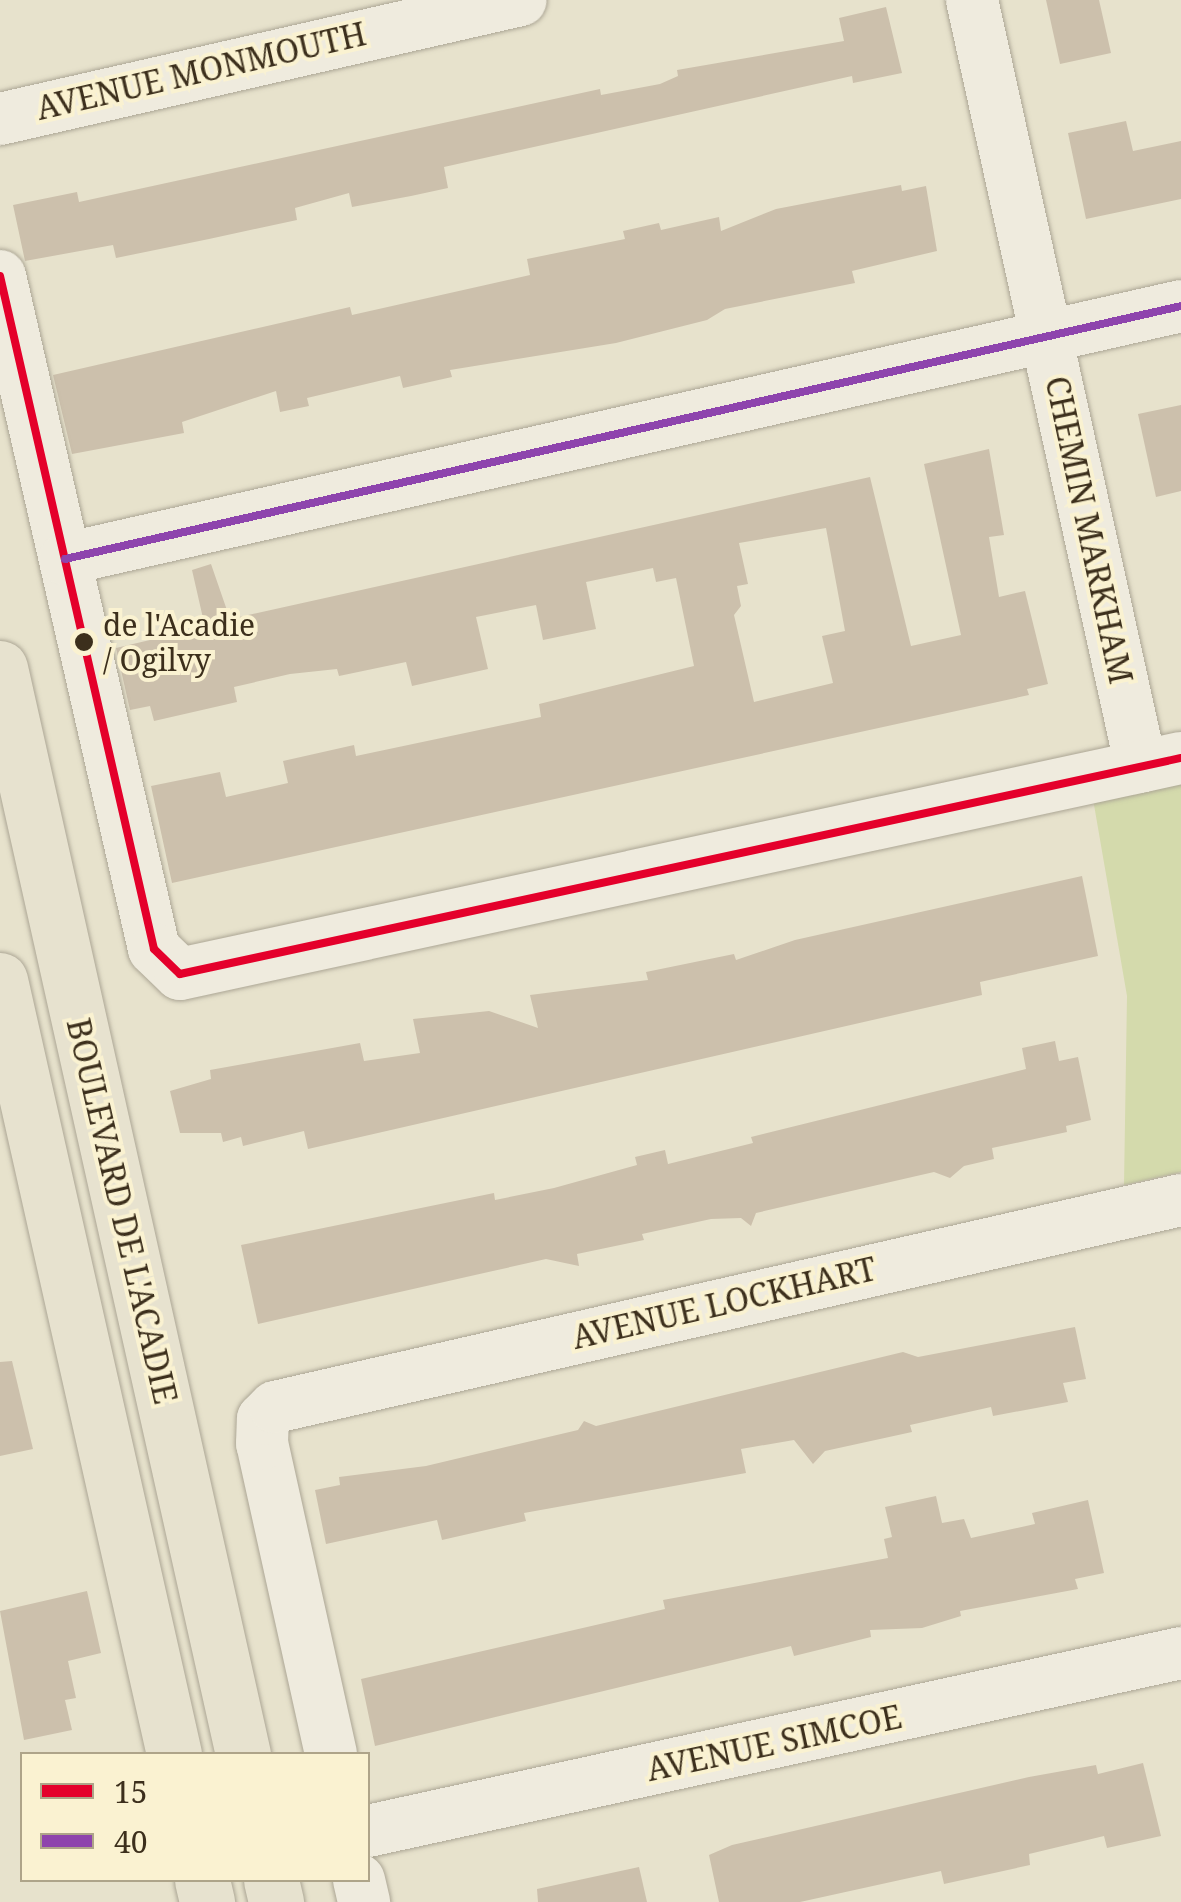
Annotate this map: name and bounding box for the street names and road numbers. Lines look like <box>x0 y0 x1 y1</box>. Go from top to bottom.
street label: AVENUE MONMOUTH <box>32 14 370 128</box>
street label: CHEMIN MARKHAM <box>1038 373 1140 687</box>
street label: BOULEVARD DE L'ACADIE <box>59 1015 185 1407</box>
street label: AVENUE LOCKHART <box>568 1249 880 1357</box>
street label: AVENUE SIMCOE <box>643 1697 905 1789</box>

